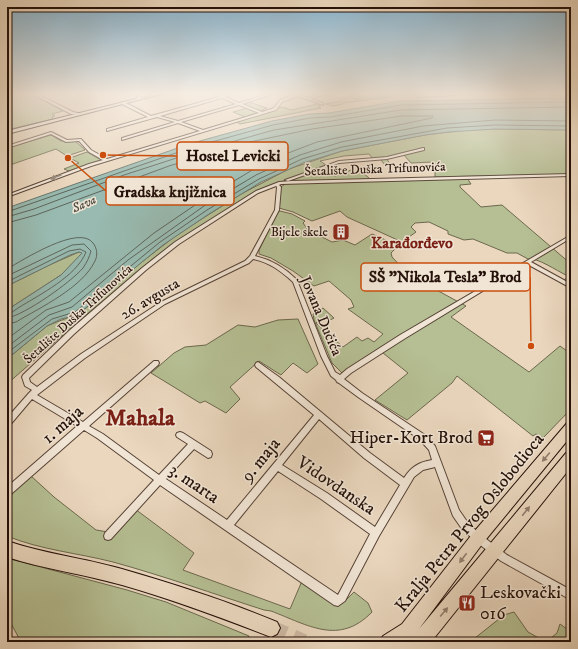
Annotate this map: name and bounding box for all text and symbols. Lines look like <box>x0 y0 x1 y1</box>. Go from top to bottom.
callout: Hostel Levicki <box>177 142 288 170</box>
text: Hostel Levicki <box>186 146 280 166</box>
street label: Šetalište Duška Trifunovića <box>304 158 446 179</box>
one-way arrow <box>50 174 62 181</box>
callout: Gradska knjižnica <box>106 177 234 205</box>
text: Gradska knjižnica <box>114 182 228 202</box>
water label: Sava <box>68 191 99 217</box>
building icon: Bijele skele <box>331 222 351 242</box>
place label: Bijele skele <box>271 224 328 241</box>
district label: Karađorđevo <box>371 233 453 253</box>
street label: Šetalište Duška Trifunovića <box>19 260 136 367</box>
callout: SŠ "Nikola Tesla" Brod <box>361 263 530 291</box>
text: SŠ "Nikola Tesla" Brod <box>369 267 522 287</box>
street label: Jovana Dučića <box>295 271 347 359</box>
street label: 26. avgusta <box>117 274 184 324</box>
street label: 1. maja <box>38 401 89 449</box>
district label: Mahala <box>105 404 176 433</box>
place label: Hiper-Kort Brod <box>350 427 473 449</box>
supermarket icon: Hiper-Kort Brod <box>476 428 496 448</box>
street label: Kralja Petra Prvog Oslobodioca <box>391 429 549 617</box>
street label: 9. maja <box>236 433 286 487</box>
street label: Vidovdanska <box>292 451 380 520</box>
one-way arrow <box>541 452 550 462</box>
street label: 3. marta <box>165 459 224 509</box>
one-way arrow <box>522 506 531 516</box>
one-way arrow <box>459 552 467 563</box>
place label: Leskovački 016 <box>480 582 561 625</box>
restaurant icon: Leskovački 016 <box>457 593 477 613</box>
one-way arrow <box>440 607 449 617</box>

